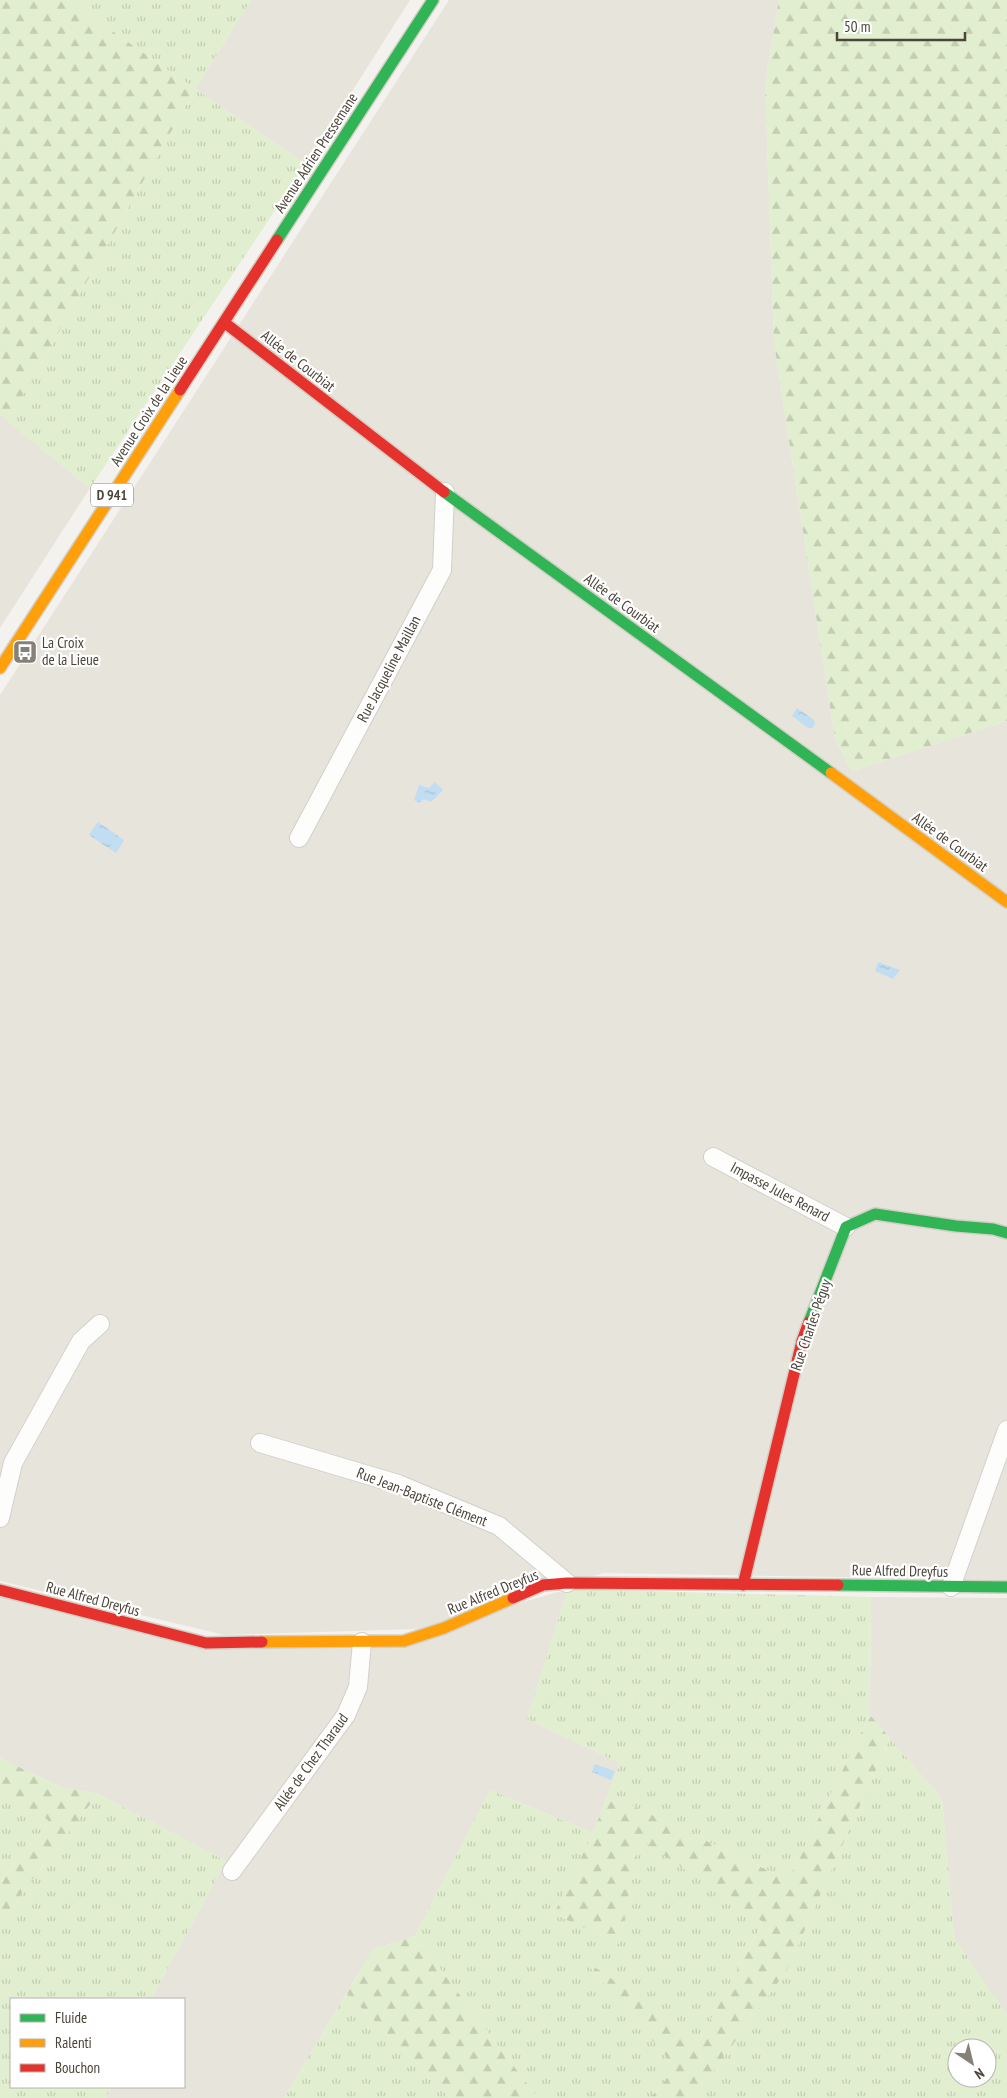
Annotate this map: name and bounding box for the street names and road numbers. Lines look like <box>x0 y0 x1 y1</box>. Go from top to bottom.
street label: Avenue Adrien Pressemane <box>270 89 361 216</box>
street label: Allée de Courbiat <box>257 326 339 395</box>
street label: Avenue Croix de la Lieue <box>106 352 191 469</box>
road number: D 941 <box>91 484 133 506</box>
street label: Allée de Courbiat <box>581 569 664 636</box>
street label: Rue Jacqueline Maillan <box>352 612 425 725</box>
street label: Allée de Courbiat <box>909 808 992 875</box>
street label: Impasse Jules Renard <box>727 1157 833 1226</box>
street label: Rue Charles Péguy <box>786 1276 835 1373</box>
street label: Rue Jean-Baptiste Clément <box>354 1463 490 1530</box>
street label: Rue Alfred Dreyfus <box>852 1560 948 1581</box>
street label: Rue Alfred Dreyfus <box>445 1565 541 1618</box>
street label: Rue Alfred Dreyfus <box>44 1577 142 1620</box>
street label: Allée de Chez Tharaud <box>269 1710 352 1814</box>

